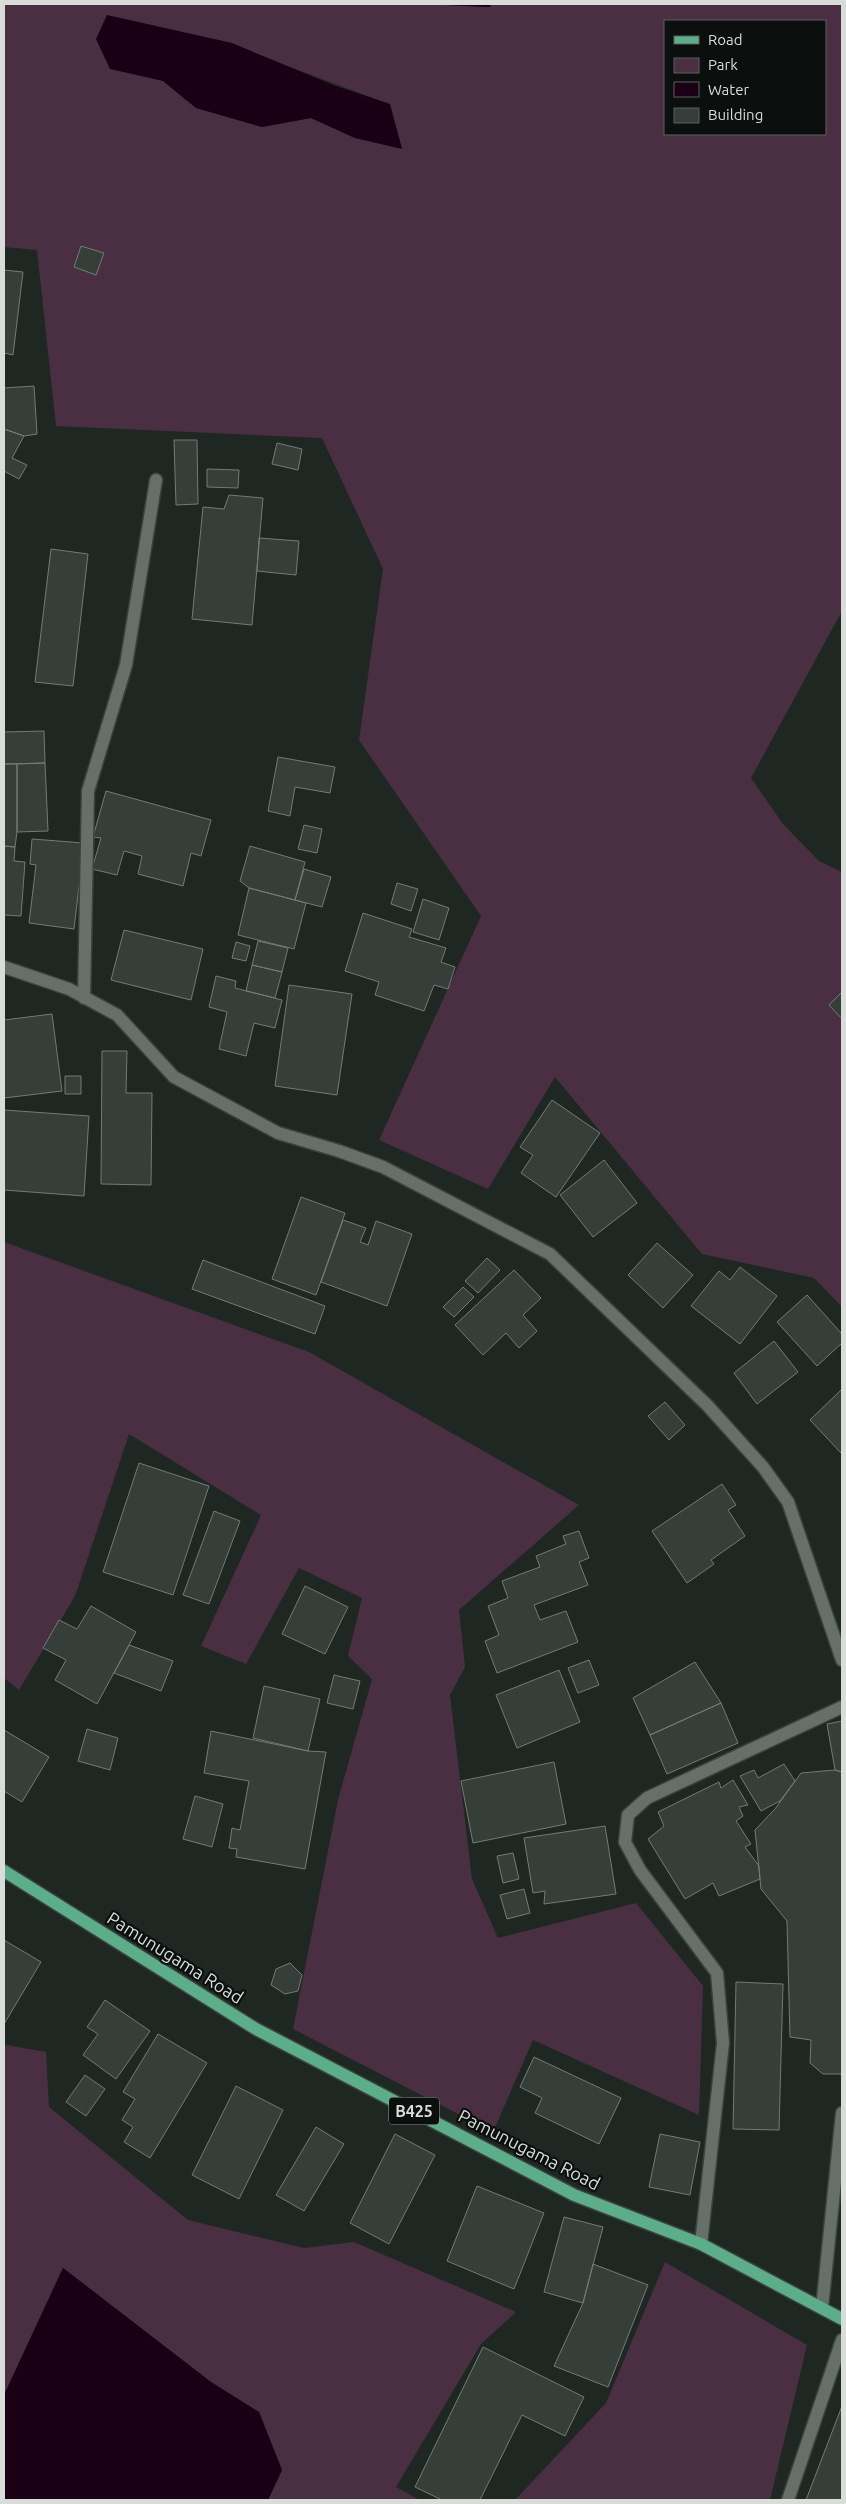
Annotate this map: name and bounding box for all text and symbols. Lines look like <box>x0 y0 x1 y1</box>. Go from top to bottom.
legend <box>664 20 826 135</box>
text: Road <box>708 31 743 48</box>
text: Park <box>708 56 738 73</box>
text: Water <box>708 81 749 98</box>
text: Building <box>708 106 763 123</box>
street label: Pamunugama Road <box>104 1907 247 2007</box>
road number: B425 <box>389 2098 439 2124</box>
street label: Pamunugama Road <box>455 2105 604 2193</box>

